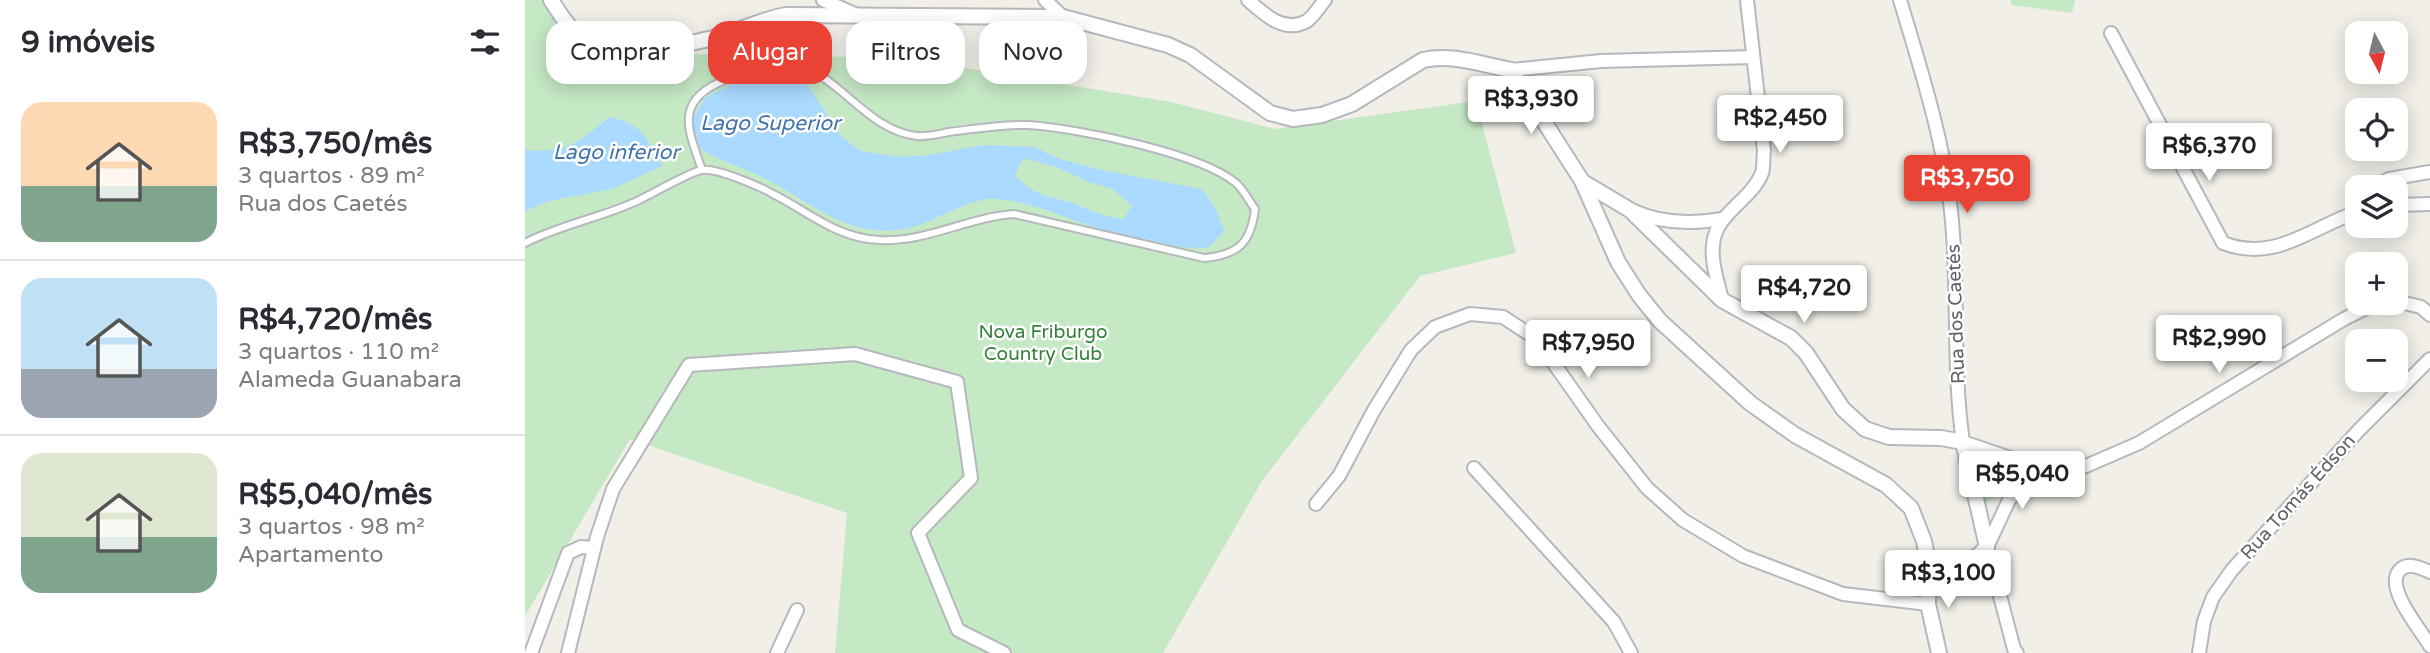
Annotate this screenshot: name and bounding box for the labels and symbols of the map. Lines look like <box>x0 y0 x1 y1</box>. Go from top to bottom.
north arrow <box>2345 21 2408 84</box>
pin: R$3,930 <box>1466 76 1596 136</box>
pin: R$2,450 <box>1715 96 1845 155</box>
water label: Lago Superior <box>700 111 843 136</box>
pin: R$6,370 <box>2144 124 2274 183</box>
water label: Lago inferior <box>553 140 682 165</box>
pin: R$3,750 <box>1902 156 2032 215</box>
street label: Rua dos Caetés <box>1943 244 1969 384</box>
pin: R$4,720 <box>1739 266 1869 325</box>
pin: R$2,990 <box>2154 316 2284 375</box>
pin: R$7,950 <box>1523 320 1653 380</box>
park label: Nova Friburgo Country Club <box>978 321 1108 365</box>
street label: Rua Tomás Édson <box>2236 430 2360 564</box>
pin: R$5,040 <box>1957 452 2087 511</box>
pin: R$3,100 <box>1883 550 2013 610</box>

